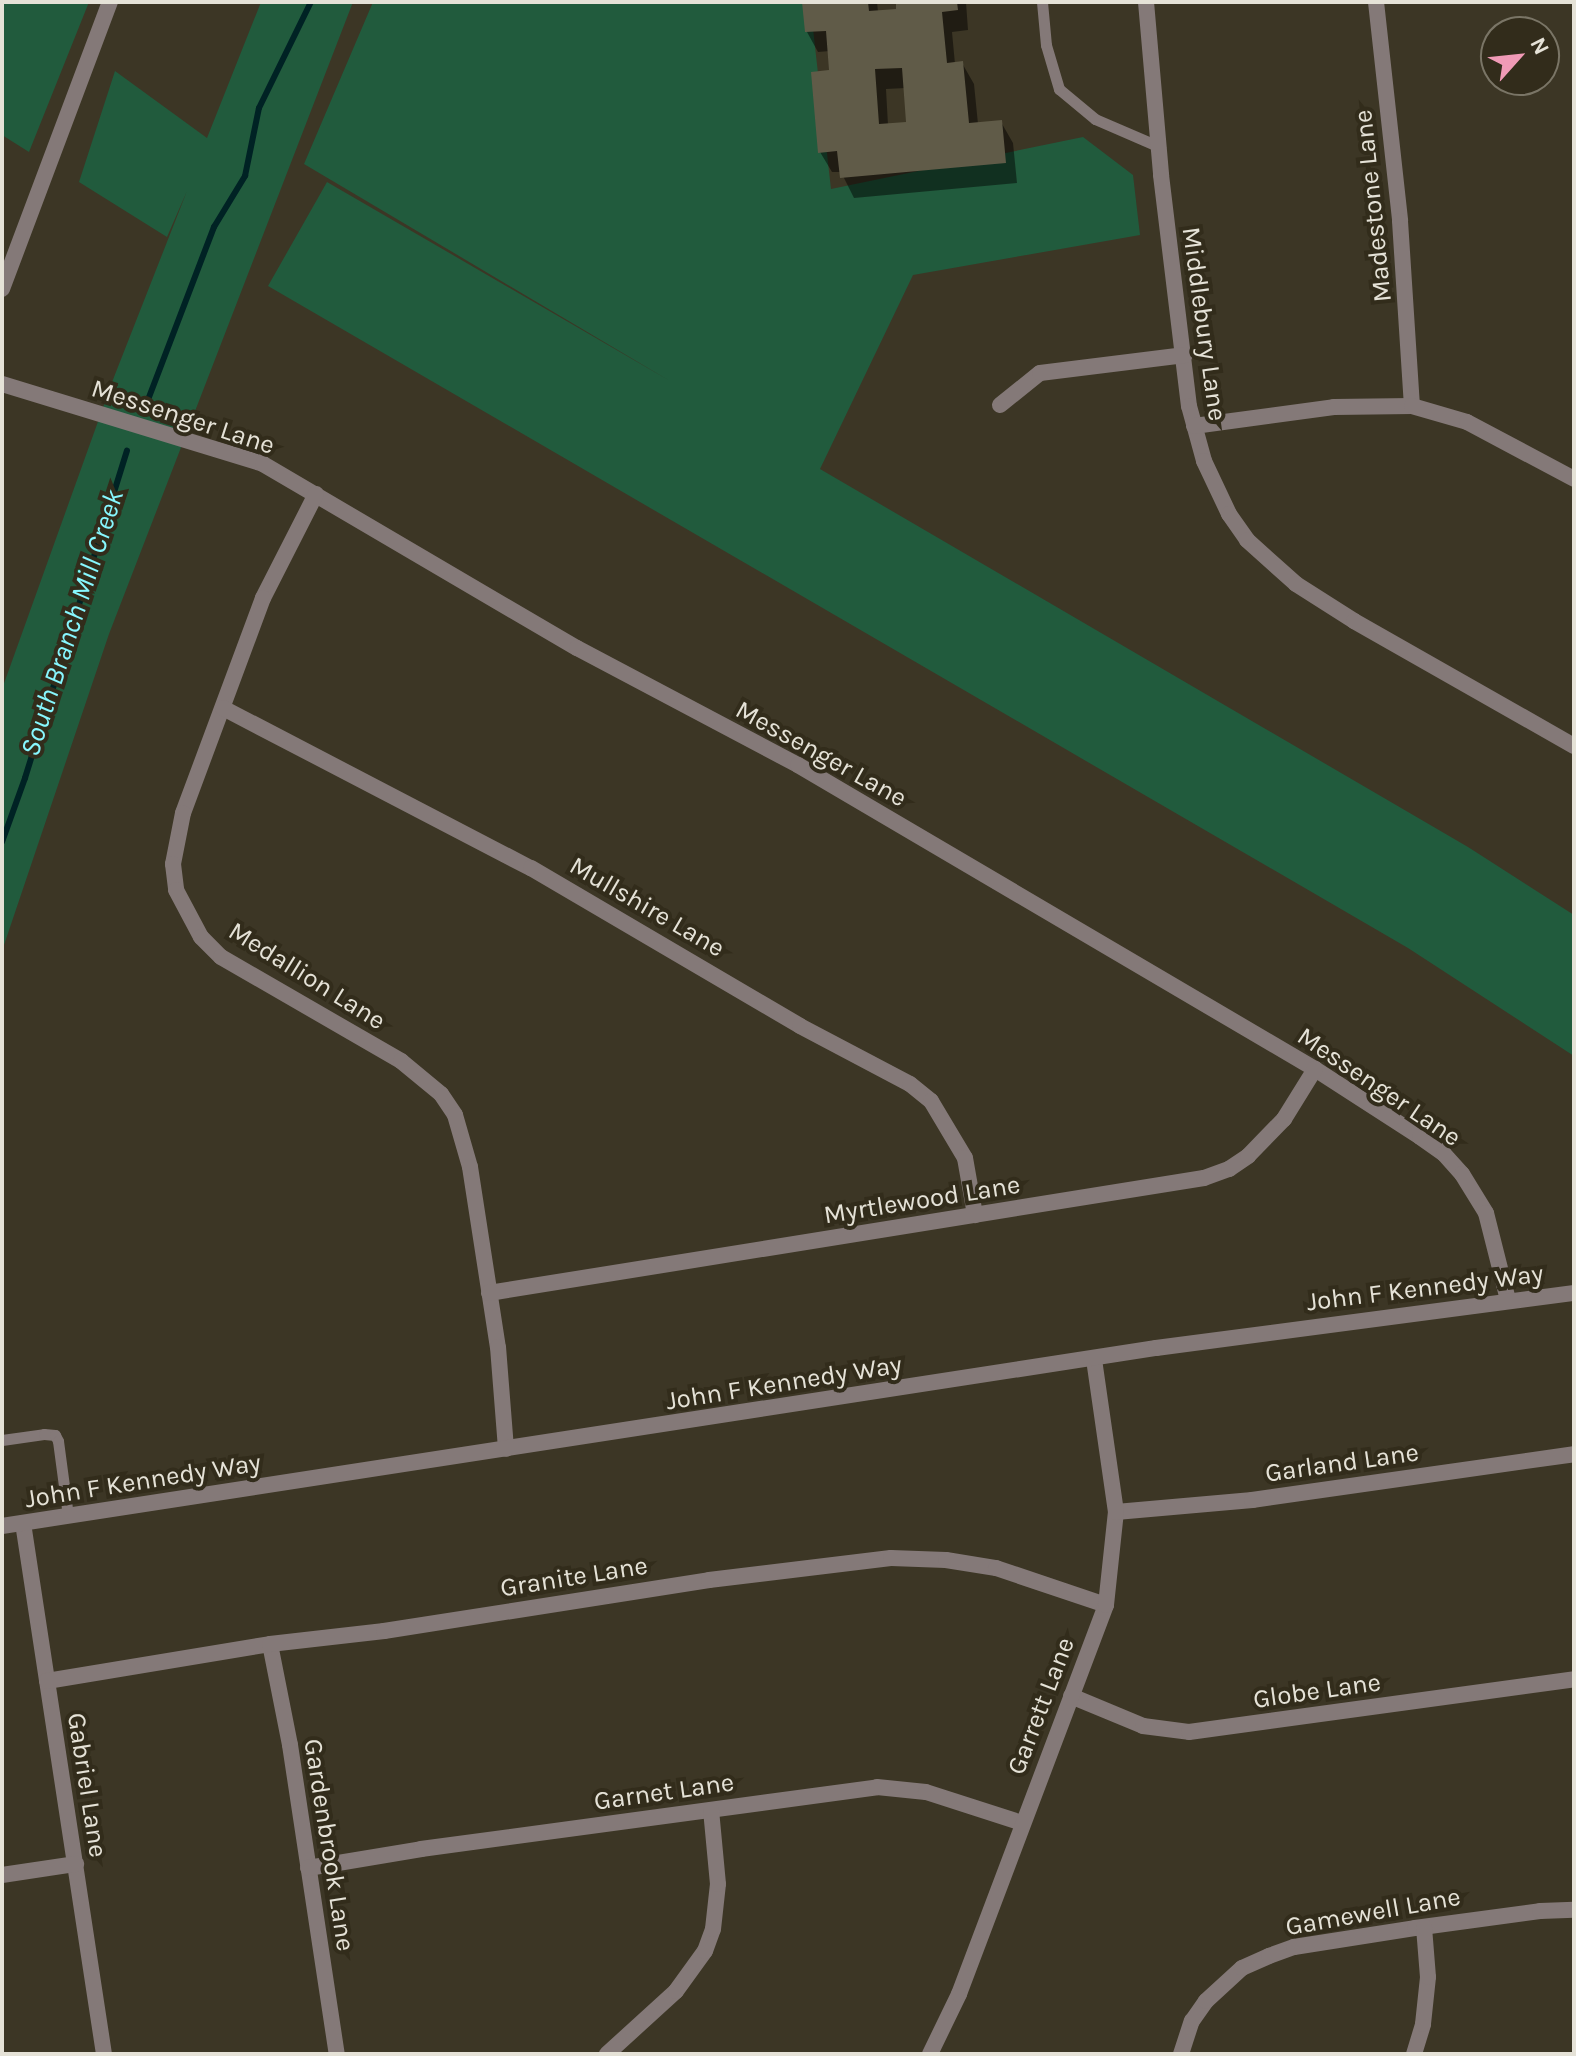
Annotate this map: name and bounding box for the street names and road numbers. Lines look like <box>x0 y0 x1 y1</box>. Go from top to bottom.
street label: Madestone Lane <box>1347 108 1399 304</box>
street label: Middlebury Lane <box>1175 225 1233 423</box>
street label: Messenger Lane <box>87 373 279 461</box>
street label: Messenger Lane <box>730 694 912 814</box>
street label: Mullshire Lane <box>564 850 730 964</box>
street label: Medallion Lane <box>223 915 391 1037</box>
street label: Messenger Lane <box>1291 1021 1467 1153</box>
street label: Myrtlewood Lane <box>822 1169 1022 1231</box>
street label: John F Kennedy Way <box>1305 1258 1545 1318</box>
street label: John F Kennedy Way <box>664 1349 904 1417</box>
street label: Garland Lane <box>1263 1437 1421 1489</box>
street label: John F Kennedy Way <box>23 1447 263 1515</box>
street label: Granite Lane <box>498 1550 650 1604</box>
street label: Garrett Lane <box>1001 1633 1081 1779</box>
street label: Globe Lane <box>1251 1667 1383 1715</box>
street label: Gabriel Lane <box>60 1710 114 1860</box>
street label: Gardenbrook Lane <box>297 1737 361 1953</box>
street label: Garnet Lane <box>592 1767 736 1817</box>
street label: Gamewell Lane <box>1283 1881 1463 1943</box>

